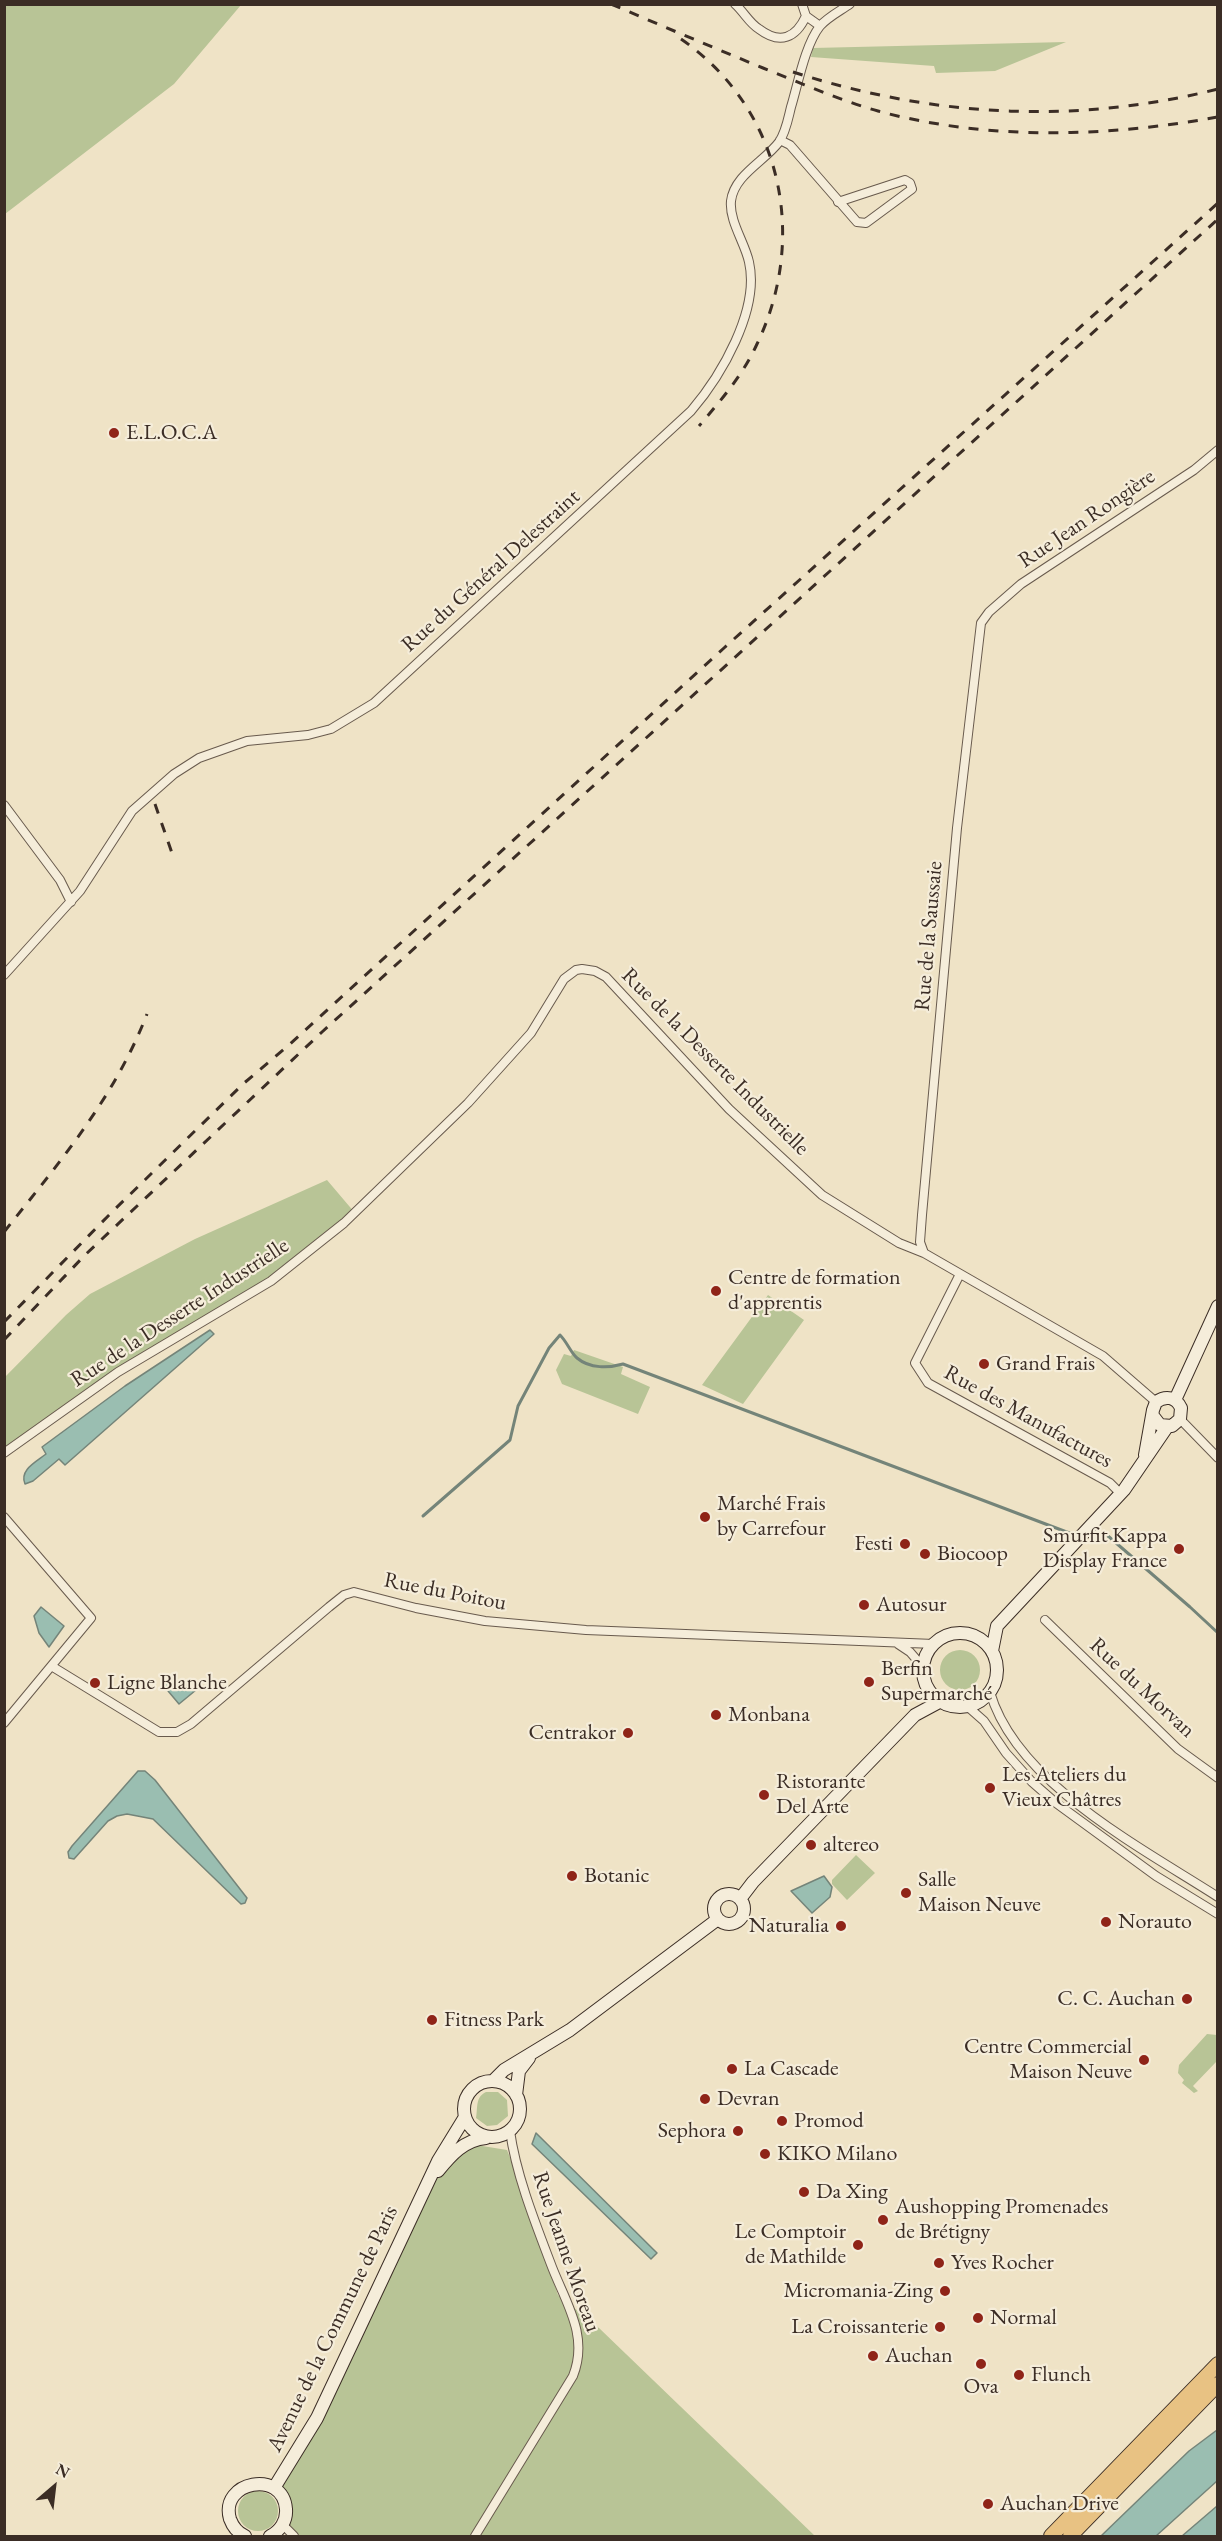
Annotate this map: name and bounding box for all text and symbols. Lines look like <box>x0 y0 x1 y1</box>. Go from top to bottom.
place label: E.L.O.C.A <box>126 420 217 446</box>
marker: E.L.O.C.A <box>107 426 121 440</box>
street label: Rue Jean Rongière <box>1014 464 1160 574</box>
street label: Rue du Général Delestraint <box>396 484 586 658</box>
street label: Rue de la Saussaie <box>909 860 949 1012</box>
street label: Rue de la Desserte Industrielle <box>616 963 814 1161</box>
street label: Rue de la Desserte Industrielle <box>66 1233 294 1393</box>
place label: Centre de formation d'apprentis <box>728 1265 901 1316</box>
marker: Centre de formation d'apprentis <box>709 1284 723 1298</box>
place label: Grand Frais <box>996 1351 1095 1377</box>
marker: Grand Frais <box>977 1357 991 1371</box>
street label: Rue des Manufactures <box>939 1360 1117 1474</box>
place label: Marché Frais by Carrefour <box>717 1491 826 1542</box>
marker: Marché Frais by Carrefour <box>698 1510 712 1524</box>
place label: Smurfit Kappa Display France <box>1043 1523 1167 1574</box>
place label: Festi <box>854 1531 893 1557</box>
marker: Festi <box>898 1537 912 1551</box>
place label: Biocoop <box>937 1541 1008 1567</box>
marker: Smurfit Kappa Display France <box>1172 1542 1186 1556</box>
marker: Biocoop <box>918 1547 932 1561</box>
street label: Rue du Poitou <box>382 1567 508 1617</box>
place label: Autosur <box>876 1592 947 1618</box>
marker: Autosur <box>857 1598 871 1612</box>
street label: Rue du Morvan <box>1084 1632 1200 1744</box>
place label: Berfin Supermarché <box>881 1656 992 1708</box>
place label: Ligne Blanche <box>107 1670 227 1696</box>
marker: Berfin Supermarché <box>862 1675 876 1689</box>
marker: Ligne Blanche <box>88 1676 102 1690</box>
place label: Monbana <box>728 1702 810 1728</box>
marker: Monbana <box>709 1708 723 1722</box>
place label: Centrakor <box>529 1720 616 1746</box>
marker: Centrakor <box>621 1726 635 1740</box>
place label: Les Ateliers du Vieux Châtres <box>1002 1762 1126 1814</box>
place label: Ristorante Del Arte <box>776 1769 865 1820</box>
marker: Les Ateliers du Vieux Châtres <box>983 1781 997 1795</box>
marker: Ristorante Del Arte <box>757 1788 771 1802</box>
place label: altereo <box>823 1832 879 1858</box>
marker: altereo <box>804 1838 818 1852</box>
place label: Botanic <box>584 1863 649 1889</box>
place label: Salle Maison Neuve <box>918 1867 1041 1918</box>
marker: Botanic <box>565 1869 579 1883</box>
marker: Salle Maison Neuve <box>899 1886 913 1900</box>
place label: Norauto <box>1118 1909 1192 1935</box>
place label: Naturalia <box>749 1913 829 1939</box>
marker: Norauto <box>1099 1915 1113 1929</box>
marker: Naturalia <box>834 1919 848 1933</box>
place label: C. C. Auchan <box>1057 1986 1175 2012</box>
marker: C. C. Auchan <box>1180 1992 1194 2006</box>
place label: Fitness Park <box>444 2007 544 2033</box>
marker: Fitness Park <box>425 2013 439 2027</box>
place label: Centre Commercial Maison Neuve <box>964 2034 1132 2086</box>
marker: Centre Commercial Maison Neuve <box>1137 2053 1151 2067</box>
place label: La Cascade <box>744 2056 839 2082</box>
marker: La Cascade <box>725 2062 739 2076</box>
place label: Devran <box>717 2086 780 2112</box>
marker: Devran <box>698 2092 712 2106</box>
place label: Promod <box>794 2108 864 2134</box>
marker: Promod <box>775 2114 789 2128</box>
place label: Sephora <box>658 2118 726 2144</box>
marker: Sephora <box>731 2124 745 2138</box>
place label: KIKO Milano <box>777 2141 897 2167</box>
marker: KIKO Milano <box>758 2147 772 2161</box>
street label: Rue Jeanne Moreau <box>526 2168 606 2336</box>
place label: Da Xing <box>816 2179 888 2205</box>
marker: Da Xing <box>797 2185 811 2199</box>
place label: Aushopping Promenades de Brétigny <box>895 2194 1108 2246</box>
street label: Avenue de la Commune de Paris <box>262 2202 404 2456</box>
marker: Aushopping Promenades de Brétigny <box>876 2213 890 2227</box>
place label: Le Comptoir de Mathilde <box>735 2219 846 2270</box>
marker: Le Comptoir de Mathilde <box>851 2238 865 2252</box>
place label: Yves Rocher <box>951 2250 1054 2276</box>
marker: Yves Rocher <box>932 2256 946 2270</box>
place label: Micromania-Zing <box>783 2278 933 2304</box>
marker: Micromania-Zing <box>938 2284 952 2298</box>
place label: Normal <box>990 2305 1057 2331</box>
marker: Normal <box>971 2311 985 2325</box>
place label: La Croissanterie <box>791 2314 928 2340</box>
marker: La Croissanterie <box>933 2320 947 2334</box>
place label: Auchan <box>885 2343 952 2369</box>
marker: Auchan <box>866 2349 880 2363</box>
marker: Ova <box>974 2357 988 2371</box>
place label: Flunch <box>1031 2362 1091 2388</box>
marker: Flunch <box>1012 2368 1026 2382</box>
place label: Ova <box>964 2374 998 2400</box>
north arrow <box>24 2457 84 2517</box>
text: N <box>52 2458 73 2483</box>
place label: Auchan Drive <box>1000 2491 1119 2517</box>
marker: Auchan Drive <box>981 2497 995 2511</box>

